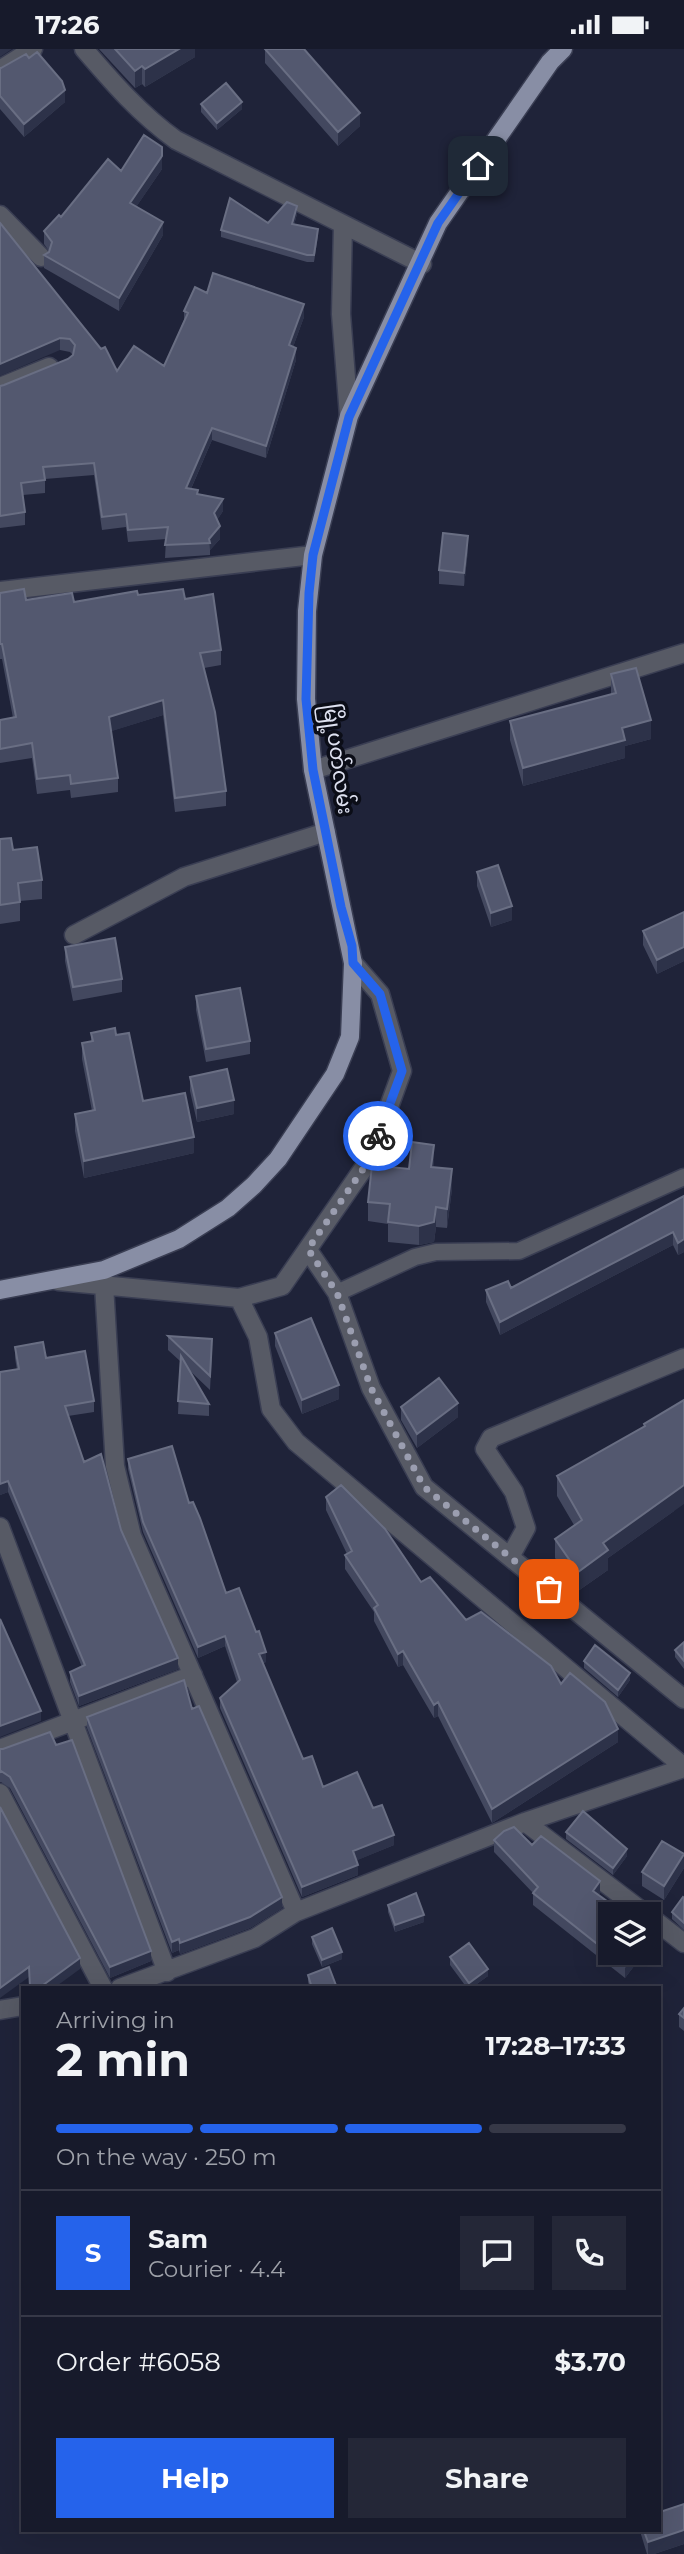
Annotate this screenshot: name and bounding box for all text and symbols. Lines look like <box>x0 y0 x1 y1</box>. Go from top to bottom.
text: 17:26 <box>35 9 100 41</box>
pin <box>448 136 508 196</box>
icon: home <box>459 147 497 185</box>
street label: မြို့ပတ်လမ်း <box>313 701 362 817</box>
courier <box>343 1101 413 1171</box>
icon: bike <box>359 1117 397 1155</box>
pin <box>519 1559 579 1619</box>
icon: bag <box>530 1570 568 1608</box>
map controls <box>598 1902 661 1965</box>
button: layers <box>598 1902 661 1965</box>
text: Arriving in <box>56 2006 175 2034</box>
text: 17:28–17:33 <box>485 2030 626 2062</box>
text: 2 min <box>56 2031 190 2088</box>
text: On the way · 250 m <box>56 2143 277 2171</box>
button: chat <box>460 2216 534 2290</box>
button: phone <box>552 2216 626 2290</box>
text: Sam <box>148 2223 208 2255</box>
text: S <box>85 2237 101 2269</box>
text: Courier · 4.4 <box>148 2255 285 2283</box>
text: Order #6058 <box>56 2346 221 2378</box>
text: $3.70 <box>554 2346 626 2378</box>
button: Help <box>56 2438 334 2518</box>
button: Share <box>348 2438 626 2518</box>

